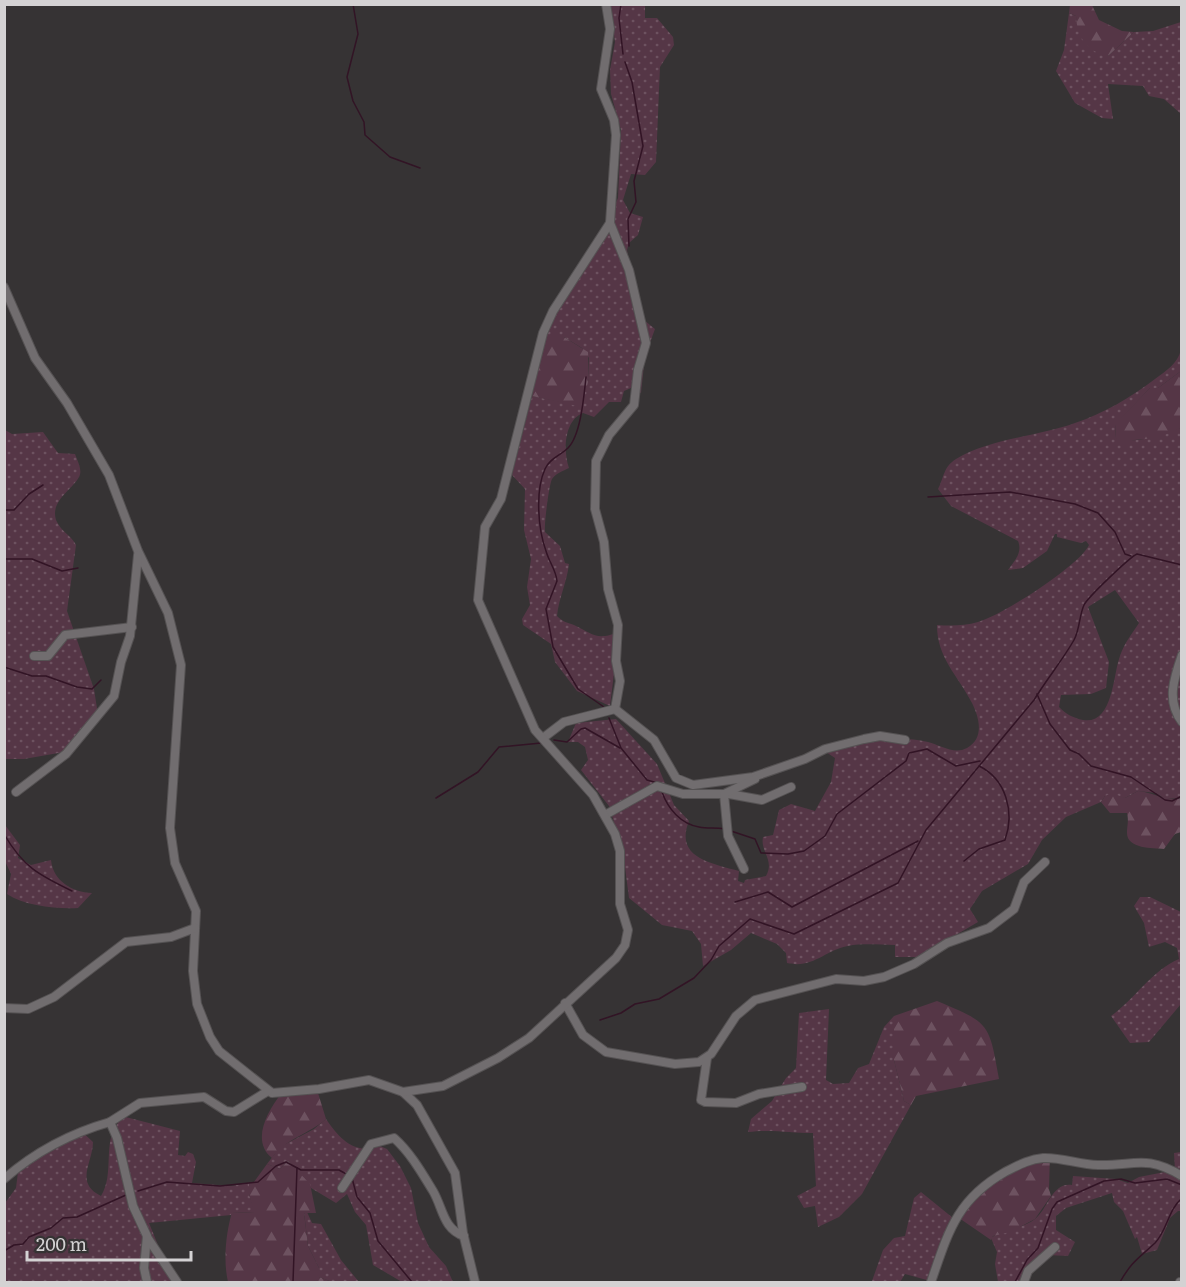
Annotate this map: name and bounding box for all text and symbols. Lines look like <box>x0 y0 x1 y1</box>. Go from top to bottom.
scale bar <box>27 1224 190 1262</box>
text: 200 m <box>36 1230 87 1257</box>

